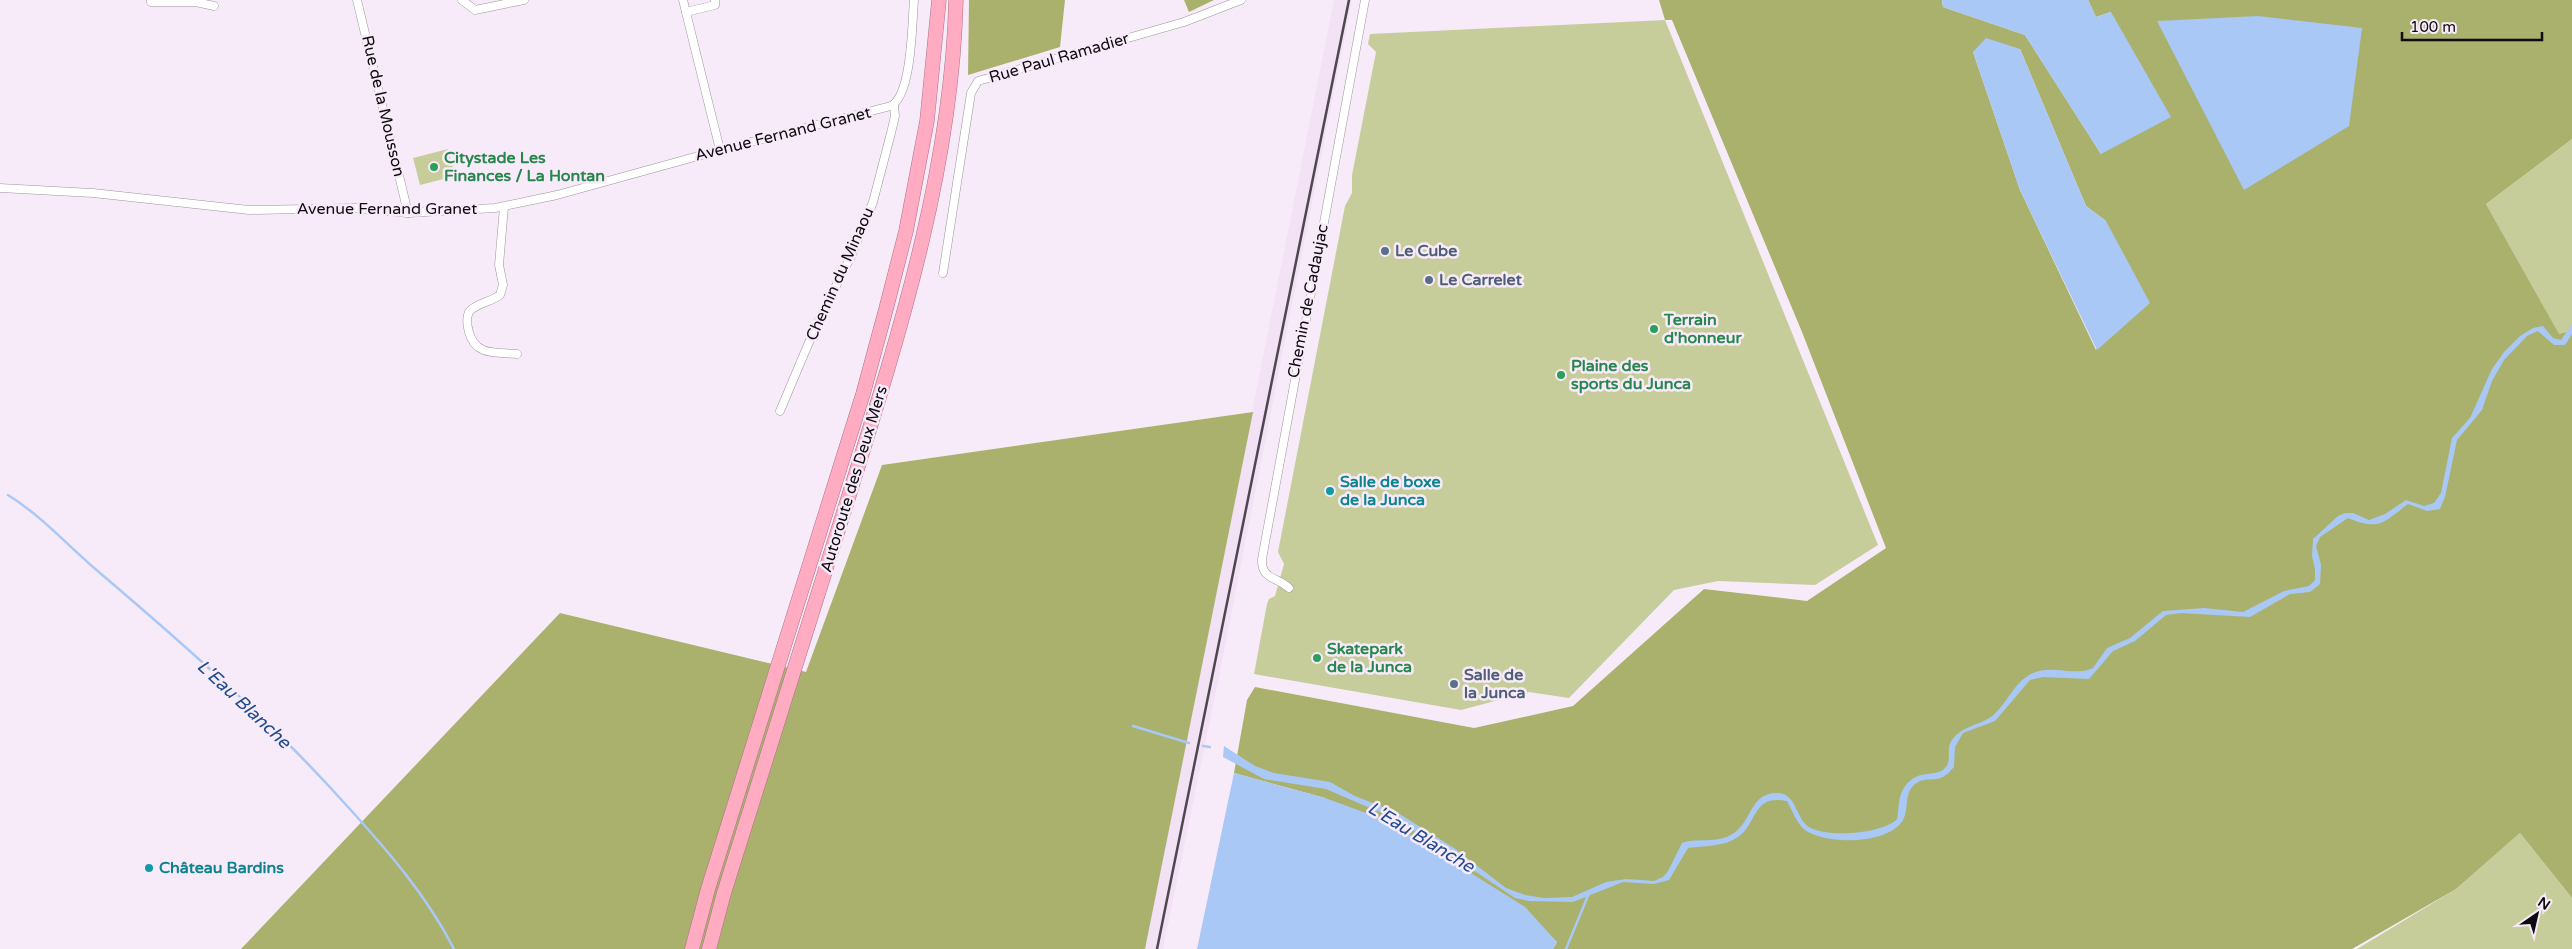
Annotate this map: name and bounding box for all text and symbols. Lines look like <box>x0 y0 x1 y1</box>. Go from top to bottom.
scale bar <box>2402 10 2542 42</box>
text: 100 m <box>2410 18 2456 36</box>
street label: Rue Paul Ramadier <box>987 28 1132 88</box>
street label: Rue de la Mousson <box>357 33 409 179</box>
street label: Avenue Fernand Granet <box>693 102 873 166</box>
place label: Citystade Les Finances / La Hontan <box>444 148 605 186</box>
marker: Citystade Les Finances / La Hontan <box>428 161 440 173</box>
street label: Avenue Fernand Granet <box>297 199 477 219</box>
street label: Chemin du Minaou <box>802 204 878 344</box>
street label: Chemin de Cadaujac <box>1283 222 1333 380</box>
place label: Le Cube <box>1395 241 1457 261</box>
marker: Le Cube <box>1379 245 1391 257</box>
place label: Le Carrelet <box>1439 270 1523 290</box>
marker: Le Carrelet <box>1423 274 1435 286</box>
place label: Terrain d'honneur <box>1663 310 1742 348</box>
marker: Terrain d'honneur <box>1648 323 1660 335</box>
place label: Plaine des sports du Junca <box>1571 356 1691 394</box>
marker: Plaine des sports du Junca <box>1555 369 1567 381</box>
street label: Autoroute des Deux Mers <box>816 383 892 575</box>
place label: Salle de boxe de la Junca <box>1340 472 1440 510</box>
marker: Salle de boxe de la Junca <box>1324 485 1336 497</box>
place label: Skatepark de la Junca <box>1327 639 1412 677</box>
marker: Skatepark de la Junca <box>1311 652 1323 664</box>
water label: L'Eau Blanche <box>193 655 296 754</box>
place label: Salle de la Junca <box>1464 665 1526 703</box>
marker: Salle de la Junca <box>1448 678 1460 690</box>
water label: L'Eau Blanche <box>1364 797 1479 878</box>
place label: Château Bardins <box>159 858 284 878</box>
marker: Château Bardins <box>143 862 155 874</box>
north arrow <box>2512 889 2562 939</box>
text: N <box>2535 893 2553 914</box>

